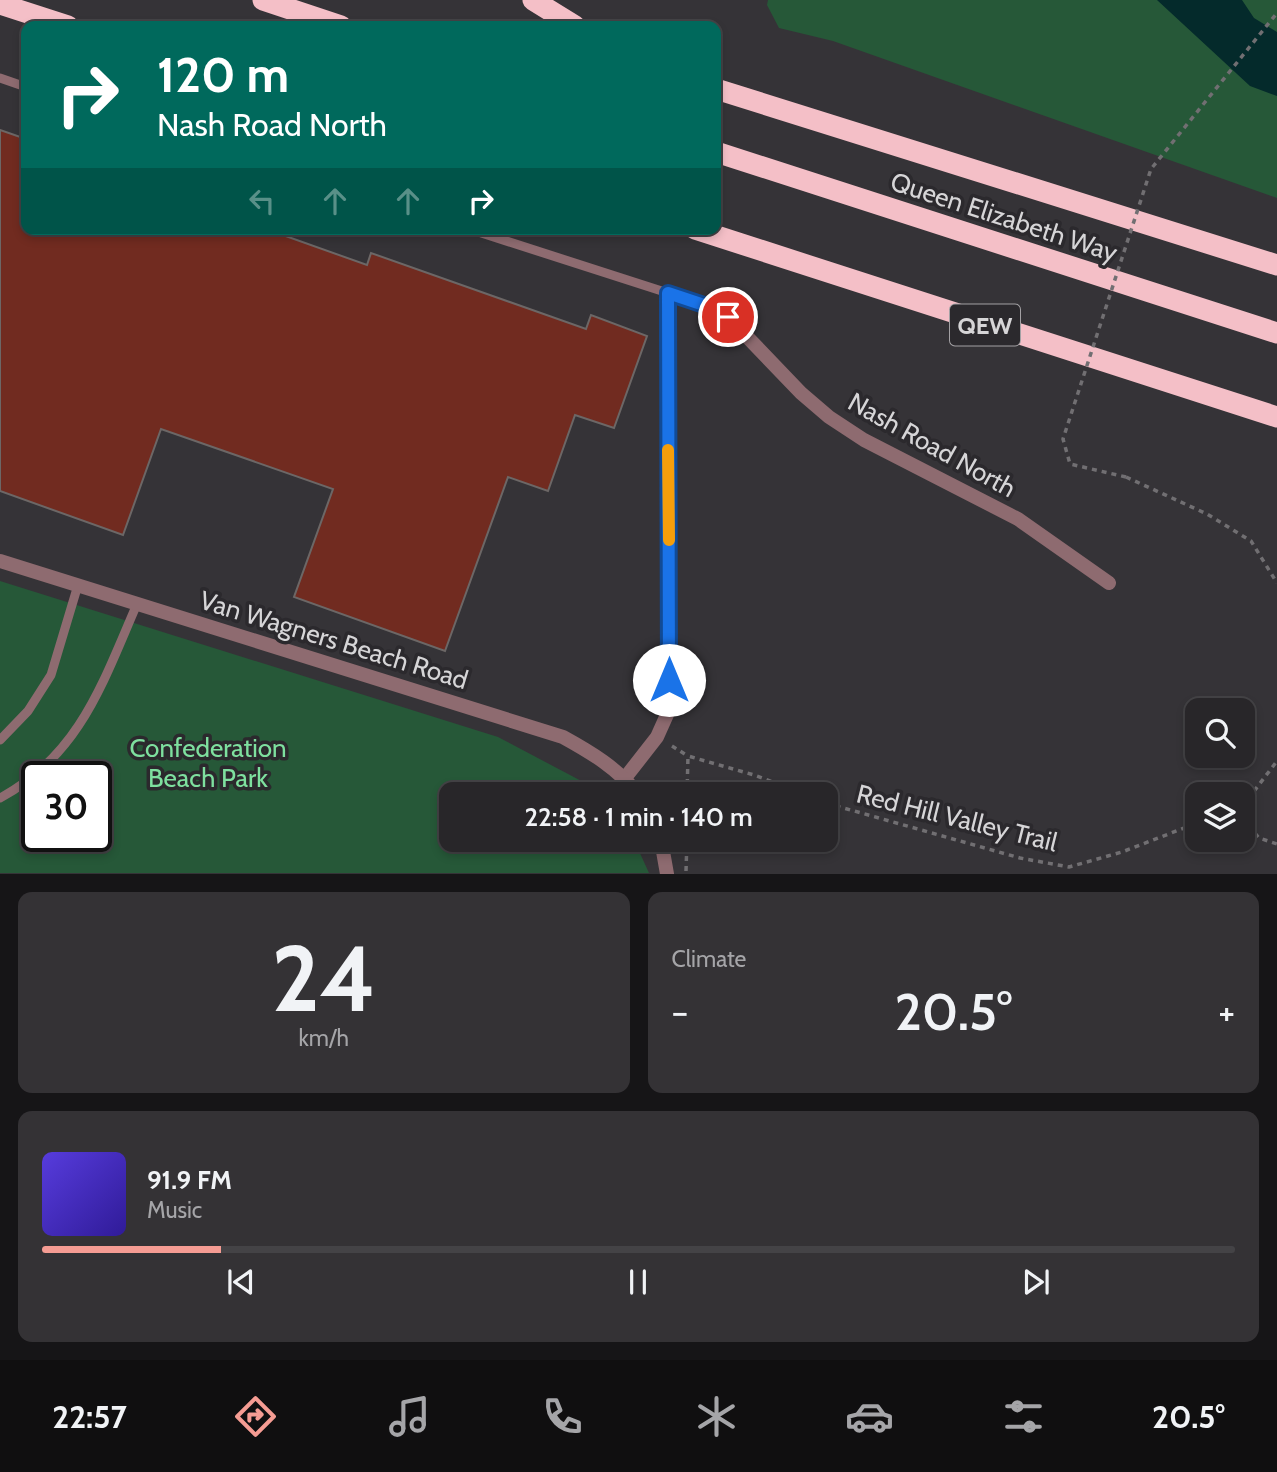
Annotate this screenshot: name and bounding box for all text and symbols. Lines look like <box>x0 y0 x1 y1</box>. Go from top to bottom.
text: 120 m <box>157 45 289 104</box>
icon: right <box>42 49 133 140</box>
text: Nash Road North <box>157 105 387 144</box>
street label: Queen Elizabeth Way <box>887 165 1121 269</box>
icon: left <box>243 182 281 220</box>
icon: ahead <box>316 182 354 220</box>
icon: ahead <box>389 182 427 220</box>
icon: right <box>462 182 500 220</box>
pin <box>698 287 758 347</box>
icon: arrive <box>709 298 747 336</box>
road number: QEW <box>950 304 1020 346</box>
street label: Nash Road North <box>843 386 1021 504</box>
street label: Van Wagners Beach Road <box>196 584 472 696</box>
position arrow <box>632 643 706 717</box>
map controls <box>1185 698 1255 852</box>
button: search <box>1185 698 1255 768</box>
park label: Confederation Beach Park <box>129 732 287 794</box>
speed limit sign: 30 <box>21 761 112 852</box>
street label: Red Hill Valley Trail <box>853 778 1061 858</box>
button: layers <box>1185 782 1255 852</box>
text: 22:58 · 1 min · 140 m <box>524 801 753 833</box>
text: 24 <box>271 923 376 1034</box>
text: Climate <box>672 945 746 973</box>
text: 20.5° <box>894 980 1012 1043</box>
text: − <box>672 988 688 1035</box>
text: + <box>1218 988 1235 1035</box>
text: km/h <box>299 1024 349 1052</box>
text: 91.9 FM <box>147 1164 232 1196</box>
text: Music <box>147 1196 202 1224</box>
icon: previous <box>222 1263 260 1301</box>
icon: pause <box>619 1263 657 1301</box>
icon: next <box>1017 1263 1055 1301</box>
icon: directions <box>231 1392 280 1441</box>
icon: music <box>385 1392 434 1441</box>
icon: phone <box>538 1392 587 1441</box>
icon: climate <box>692 1392 741 1441</box>
icon: car <box>845 1392 894 1441</box>
icon: filters <box>999 1392 1048 1441</box>
text: 22:57 <box>52 1397 127 1436</box>
text: 20.5° <box>1152 1397 1225 1436</box>

